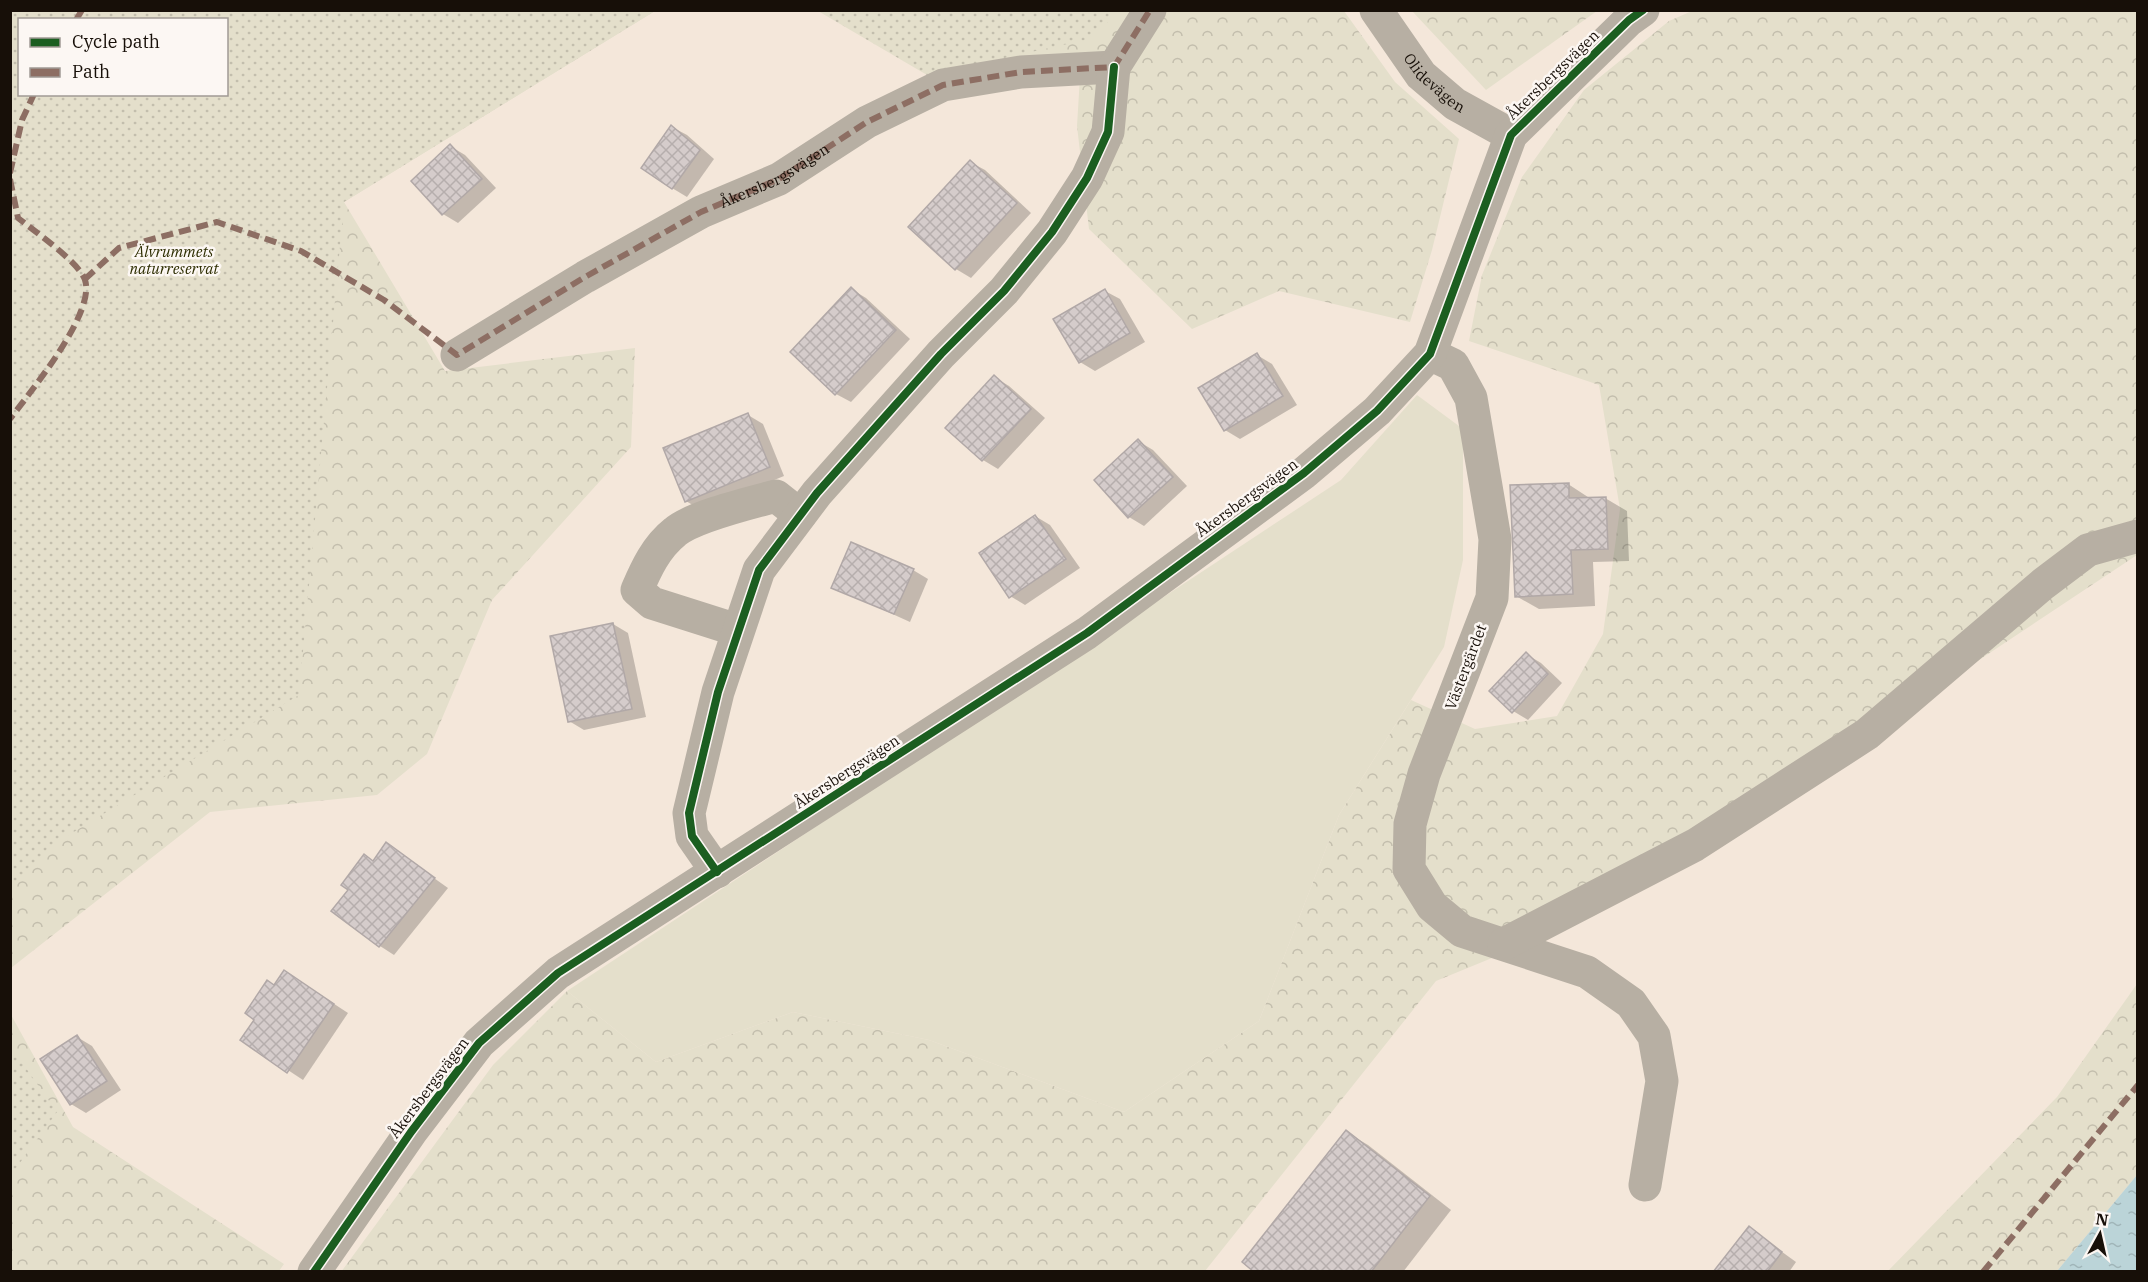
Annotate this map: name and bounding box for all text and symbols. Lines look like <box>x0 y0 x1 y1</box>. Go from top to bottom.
legend <box>18 18 228 96</box>
street label: Åkersbergsvägen <box>1502 25 1603 124</box>
text: Cycle path <box>72 30 160 53</box>
street label: Olidevägen <box>1400 49 1469 117</box>
text: Path <box>72 60 110 83</box>
street label: Åkersbergsvägen <box>717 139 833 212</box>
park label: Älvrummets naturreservat <box>129 242 219 278</box>
street label: Åkersbergsvägen <box>1192 454 1302 541</box>
street label: Västergärdet <box>1441 622 1490 712</box>
street label: Åkersbergsvägen <box>791 730 903 813</box>
street label: Åkersbergsvägen <box>384 1033 473 1142</box>
north arrow <box>2070 1204 2130 1264</box>
text: N <box>2094 1208 2110 1230</box>

